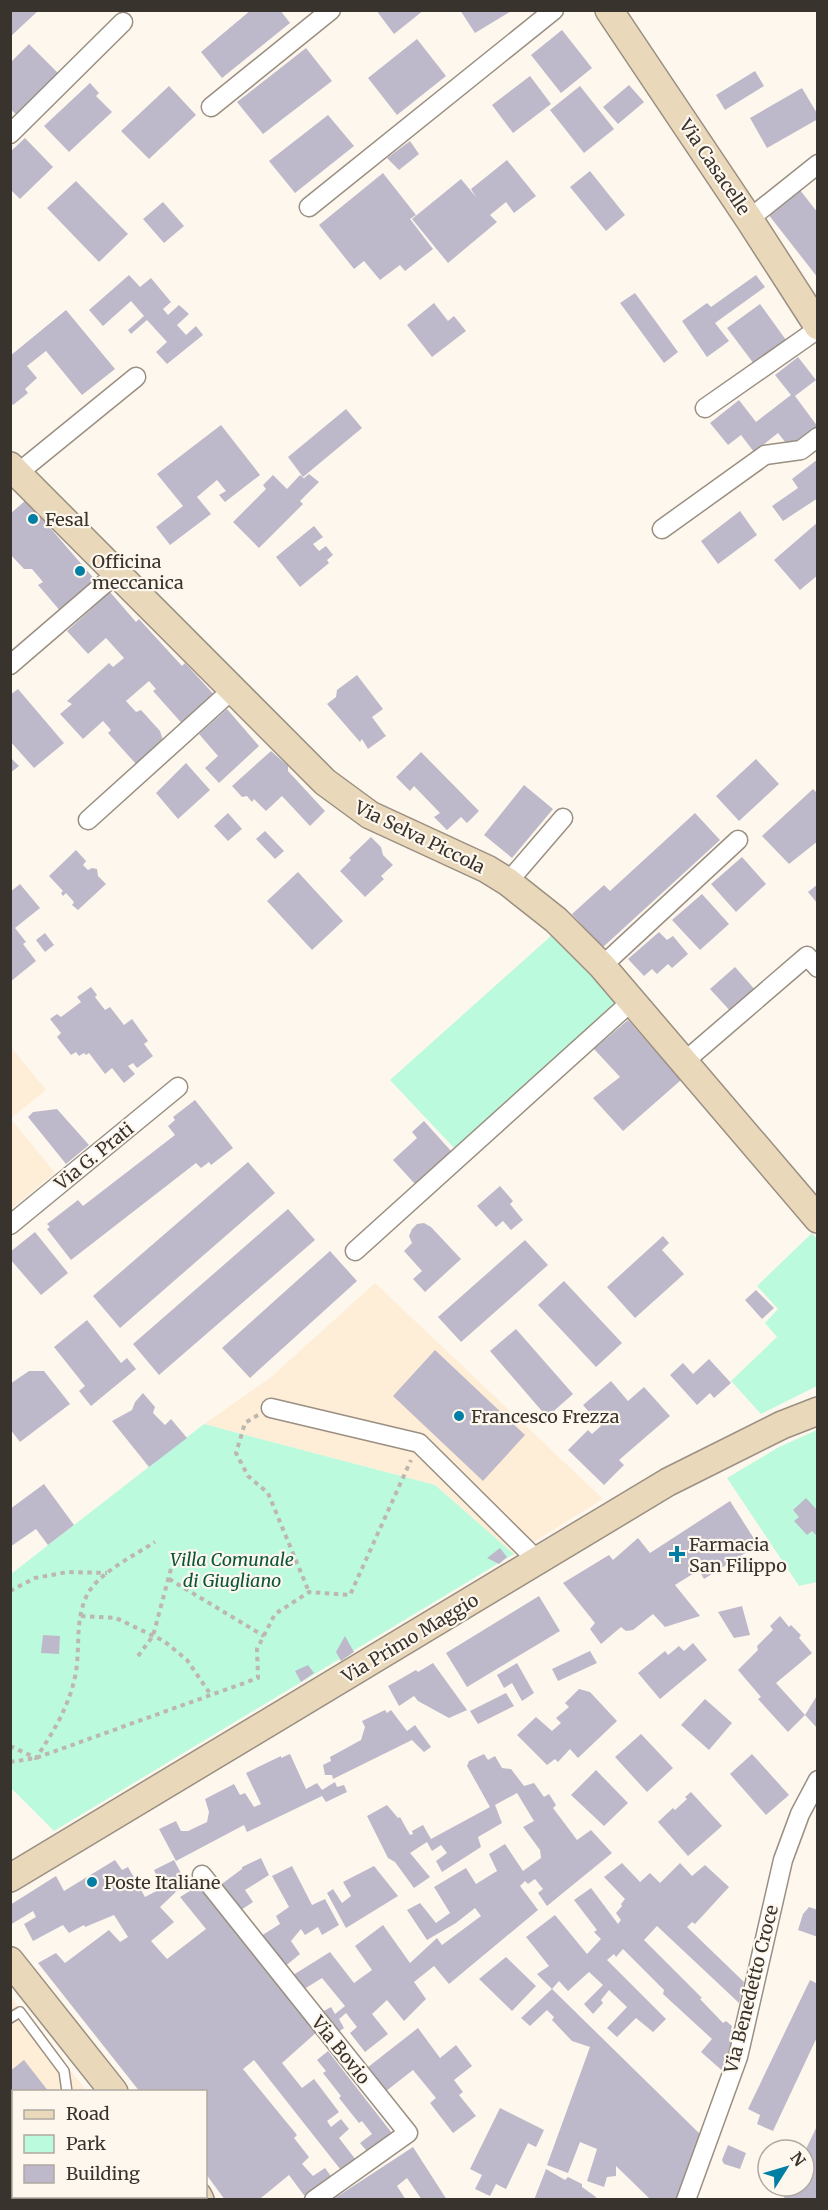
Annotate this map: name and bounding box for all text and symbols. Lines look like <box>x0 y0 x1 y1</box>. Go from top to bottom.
street label: Via Casacelle <box>674 114 756 219</box>
place label: Fesal <box>45 508 90 531</box>
marker: Fesal <box>26 512 40 526</box>
place label: Officina meccanica <box>92 550 184 594</box>
marker: Officina meccanica <box>73 564 87 578</box>
street label: Via Selva Piccola <box>350 795 489 879</box>
street label: Via G. Prati <box>49 1117 138 1195</box>
place label: Francesco Frezza <box>471 1405 620 1428</box>
marker: Francesco Frezza <box>452 1409 466 1423</box>
place label: Farmacia San Filippo <box>689 1533 787 1577</box>
marker: Farmacia San Filippo <box>670 1547 684 1561</box>
park label: Villa Comunale di Giugliano <box>170 1548 294 1592</box>
street label: Via Primo Maggio <box>337 1588 483 1688</box>
place label: Poste Italiane <box>104 1871 220 1894</box>
marker: Poste Italiane <box>85 1875 99 1889</box>
street label: Via Benedetto Croce <box>719 1902 783 2076</box>
street label: Via Bovio <box>306 2011 375 2089</box>
legend <box>12 2090 207 2198</box>
text: Road <box>66 2102 110 2125</box>
text: Park <box>66 2132 107 2155</box>
north arrow <box>756 2138 816 2198</box>
text: N <box>786 2148 810 2170</box>
text: Building <box>66 2162 140 2185</box>

